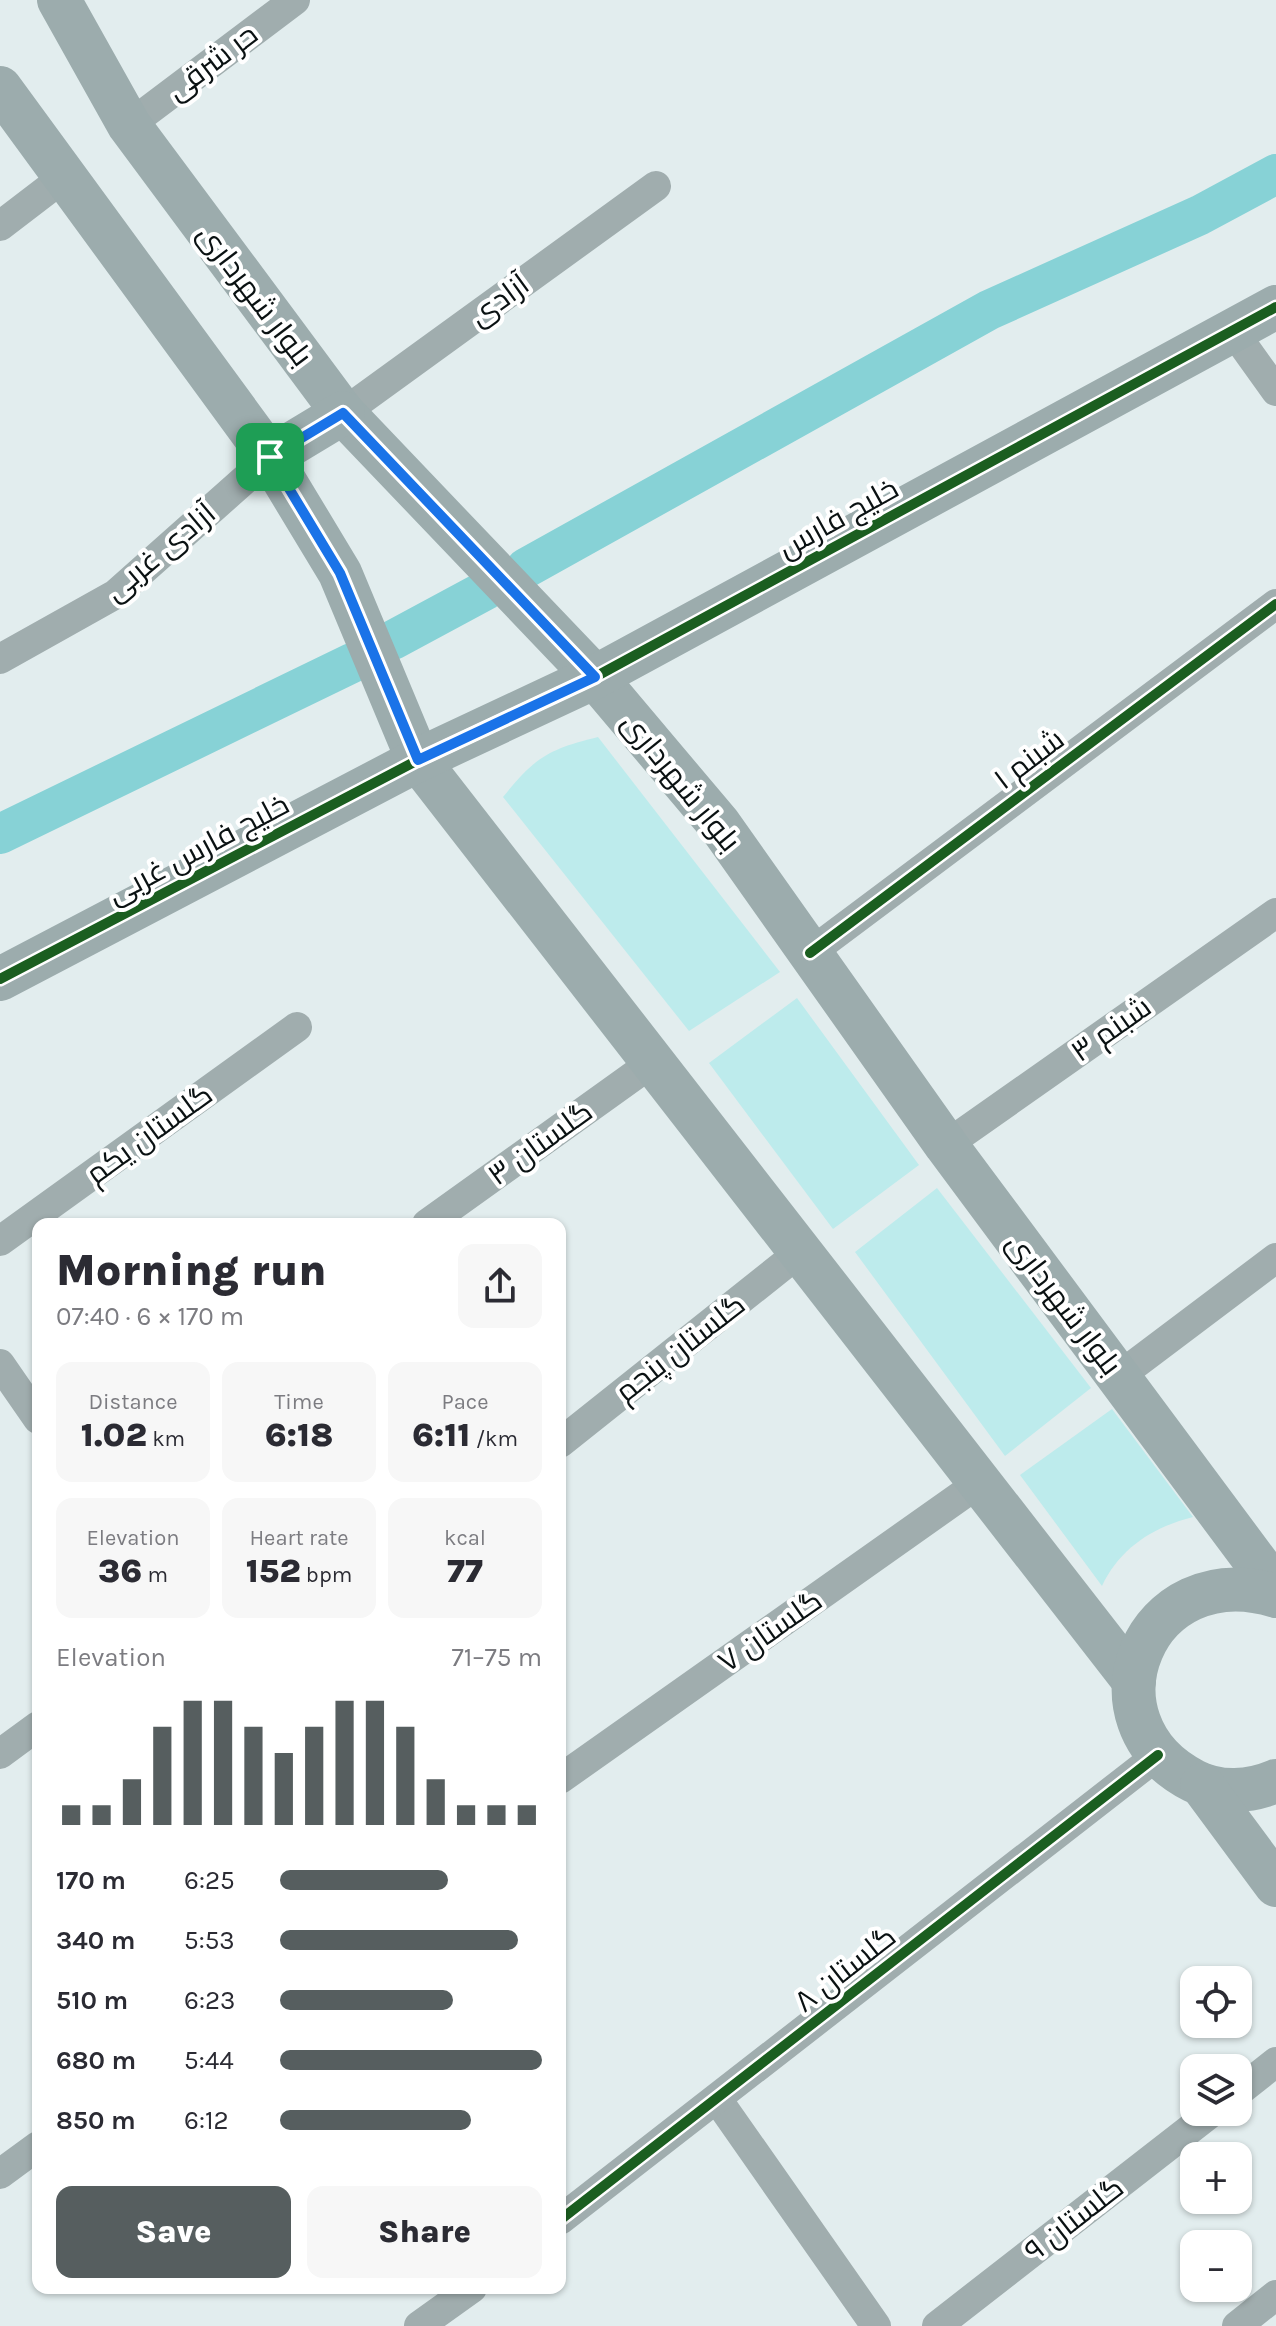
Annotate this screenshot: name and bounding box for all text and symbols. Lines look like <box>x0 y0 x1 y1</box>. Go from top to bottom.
street label: حر شرقی <box>159 16 265 108</box>
street label: بلوار شهرداری <box>190 217 320 373</box>
street label: آزادی <box>462 266 536 334</box>
pin <box>236 423 304 491</box>
icon: arrive <box>248 435 292 479</box>
street label: خلیج فارس <box>772 470 905 567</box>
street label: آزادی غربی <box>97 495 223 609</box>
street label: بلوار شهرداری <box>614 705 748 859</box>
street label: شبنم ۱ <box>987 721 1072 799</box>
street label: خلیج فارس غربی <box>101 786 296 914</box>
street label: شبنم ۳ <box>1064 989 1159 1071</box>
street label: گلستان یکم <box>79 1076 220 1194</box>
street label: گلستان ۳ <box>481 1093 599 1193</box>
street label: بلوار شهرداری <box>999 1226 1129 1382</box>
button: share <box>458 1244 542 1328</box>
text: Morning run <box>56 1245 327 1296</box>
street label: گلستان پنجم <box>608 1286 753 1411</box>
text: 07:40 · 6 × 170 m <box>56 1301 244 1332</box>
text: Distance <box>89 1389 177 1415</box>
text: Time <box>274 1389 324 1415</box>
text: Pace <box>442 1389 488 1415</box>
text: 1.02 <box>81 1415 147 1455</box>
text: 6:18 <box>265 1415 333 1455</box>
text: 6:11 <box>412 1415 470 1455</box>
text: km <box>147 1426 185 1452</box>
text: /km <box>470 1426 518 1452</box>
text: Elevation <box>86 1525 180 1551</box>
text: Heart rate <box>249 1525 349 1551</box>
text: kcal <box>444 1525 486 1551</box>
text: 36 <box>98 1551 142 1591</box>
text: 152 <box>246 1551 301 1591</box>
text: 77 <box>447 1551 483 1591</box>
text: m <box>142 1562 168 1588</box>
text: bpm <box>301 1562 352 1588</box>
street label: گلستان ۷ <box>711 1582 829 1680</box>
text: Elevation <box>56 1642 166 1673</box>
text: 71–75 m <box>452 1642 542 1673</box>
text: 170 m <box>56 1865 126 1896</box>
text: 6:25 <box>184 1865 235 1896</box>
street label: گلستان ۸ <box>787 1918 903 2020</box>
text: 340 m <box>56 1925 135 1956</box>
text: 5:53 <box>184 1925 235 1956</box>
map controls <box>1180 1966 1252 2302</box>
button: locate <box>1180 1966 1252 2038</box>
text: 510 m <box>56 1985 128 2016</box>
text: 6:23 <box>184 1985 235 2016</box>
text: 680 m <box>56 2045 136 2076</box>
text: 5:44 <box>184 2045 234 2076</box>
button: layers <box>1180 2054 1252 2126</box>
text: 850 m <box>56 2105 136 2136</box>
text: 6:12 <box>184 2105 229 2136</box>
button: + <box>1180 2142 1252 2214</box>
street label: گلستان ۹ <box>1017 2169 1131 2269</box>
button: Save <box>56 2186 291 2278</box>
button: Share <box>307 2186 542 2278</box>
button: − <box>1180 2230 1252 2302</box>

